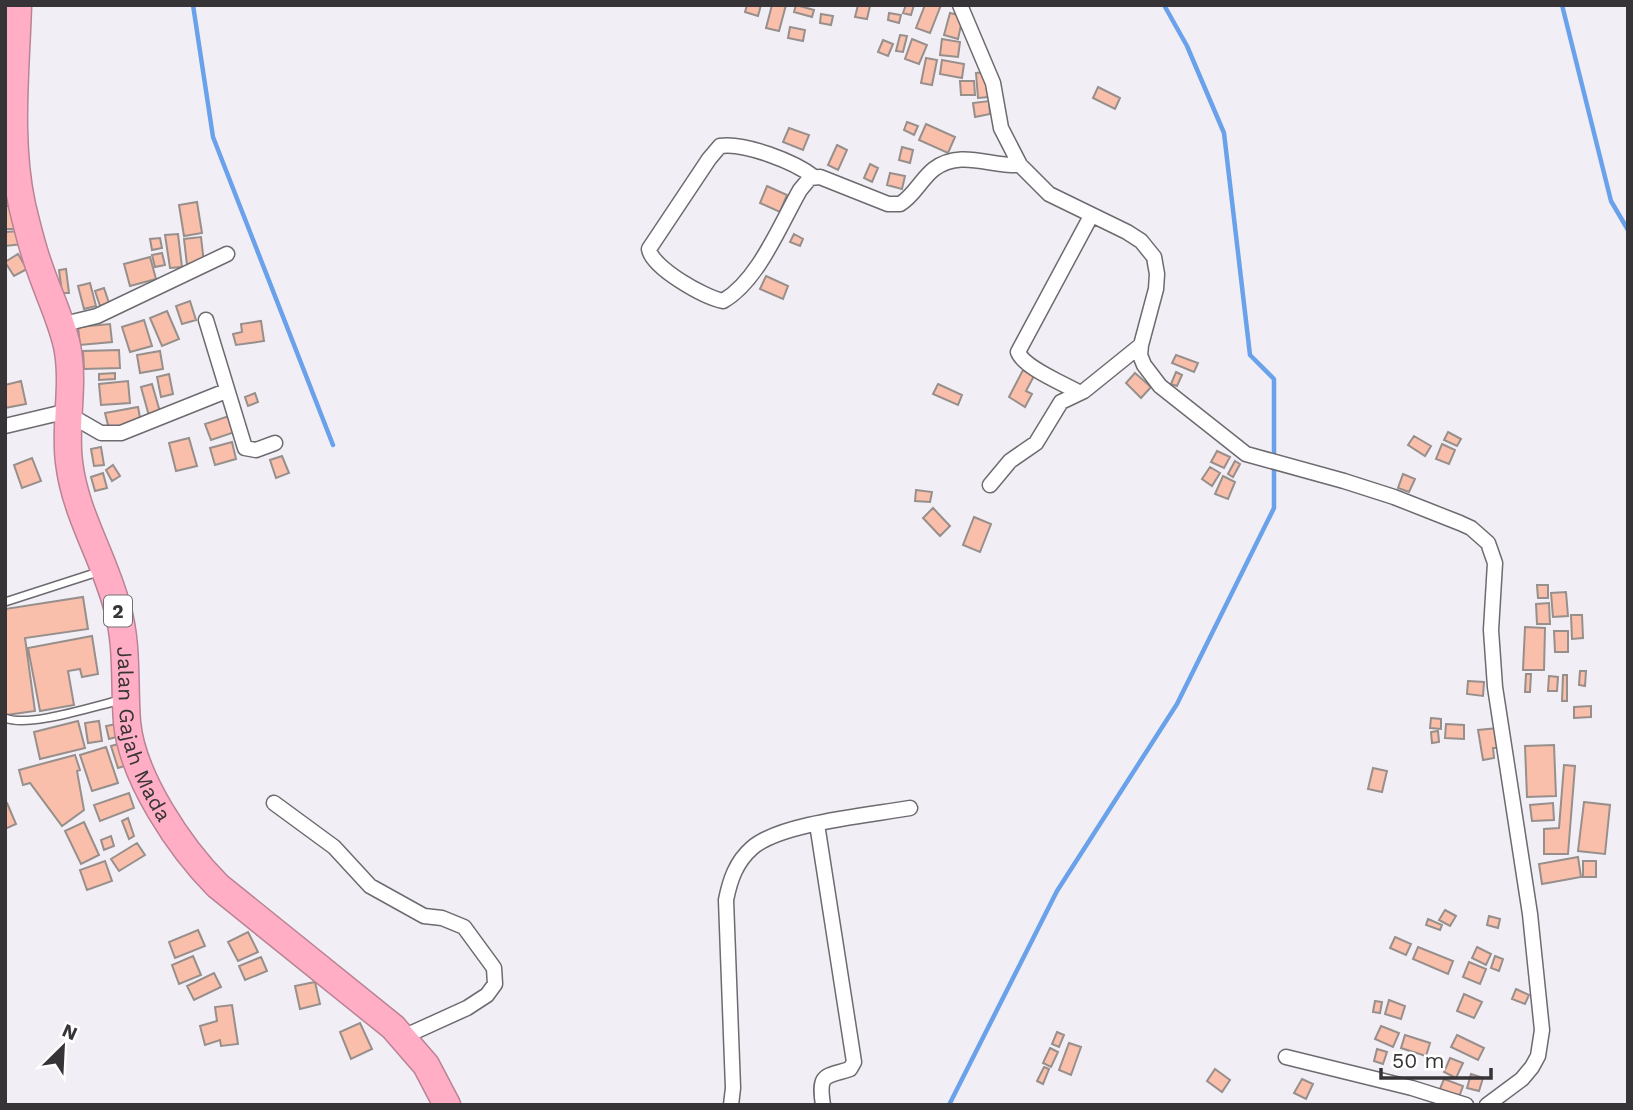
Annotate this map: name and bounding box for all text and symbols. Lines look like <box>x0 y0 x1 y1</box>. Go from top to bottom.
road number: 2 <box>104 596 132 626</box>
street label: Jalan Gajah Mada <box>112 646 177 826</box>
north arrow <box>28 1012 98 1082</box>
text: N <box>59 1019 81 1045</box>
scale bar <box>1381 1036 1491 1080</box>
text: 50 m <box>1392 1048 1444 1073</box>

